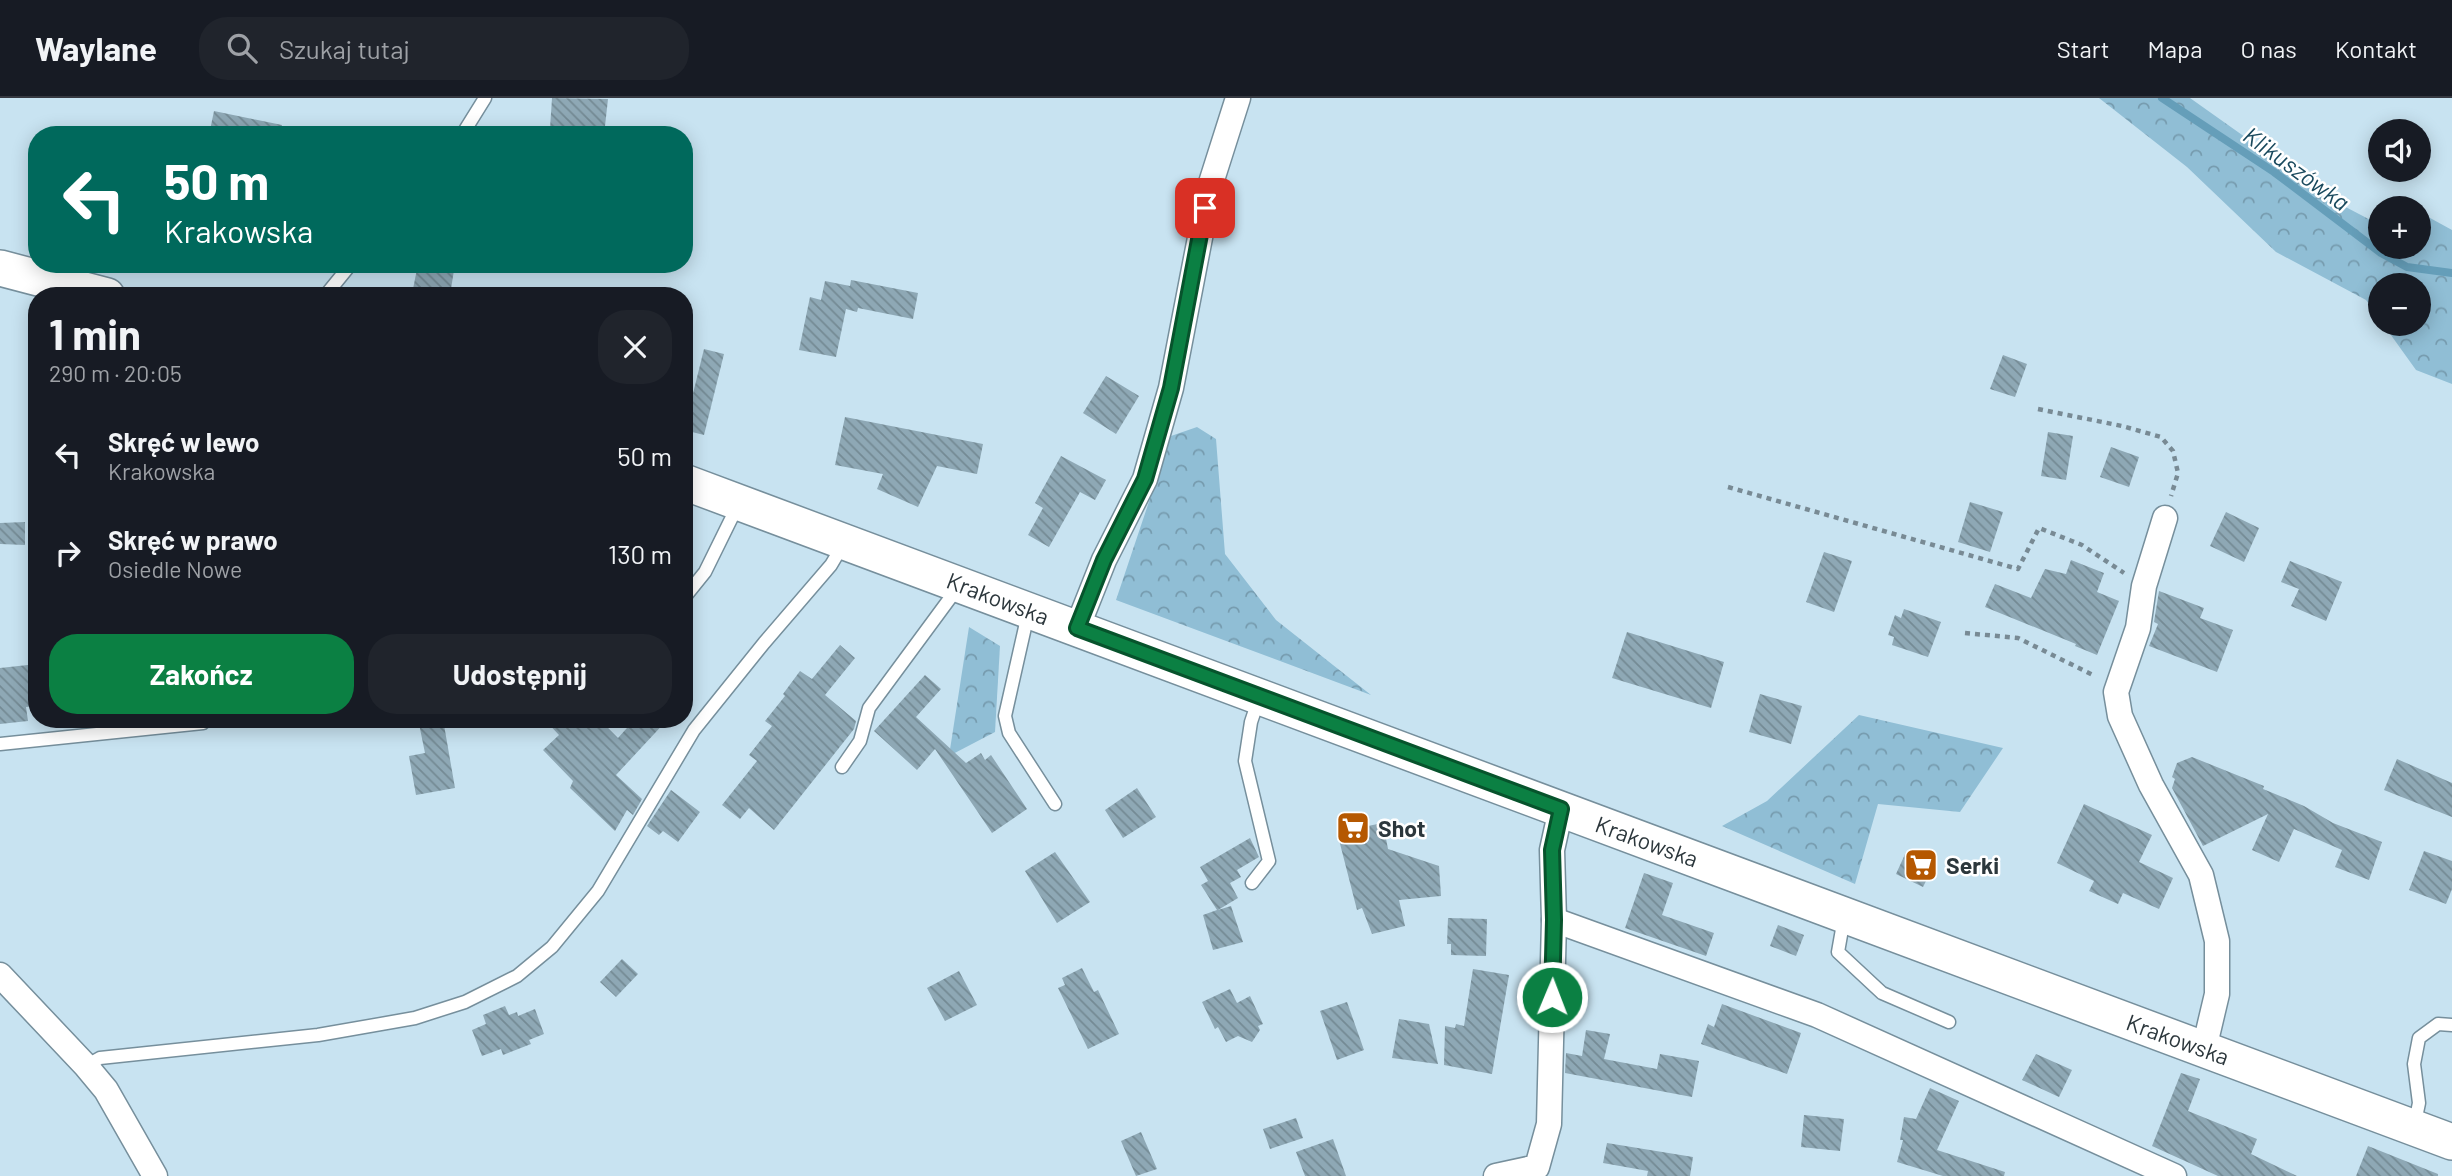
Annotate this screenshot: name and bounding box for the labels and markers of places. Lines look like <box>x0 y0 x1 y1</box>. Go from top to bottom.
pin <box>1175 178 1235 238</box>
supermarket icon: Shot <box>1334 809 1372 847</box>
place label: Shot <box>1378 814 1425 842</box>
supermarket icon: Serki <box>1902 846 1940 884</box>
place label: Serki <box>1946 851 1999 879</box>

